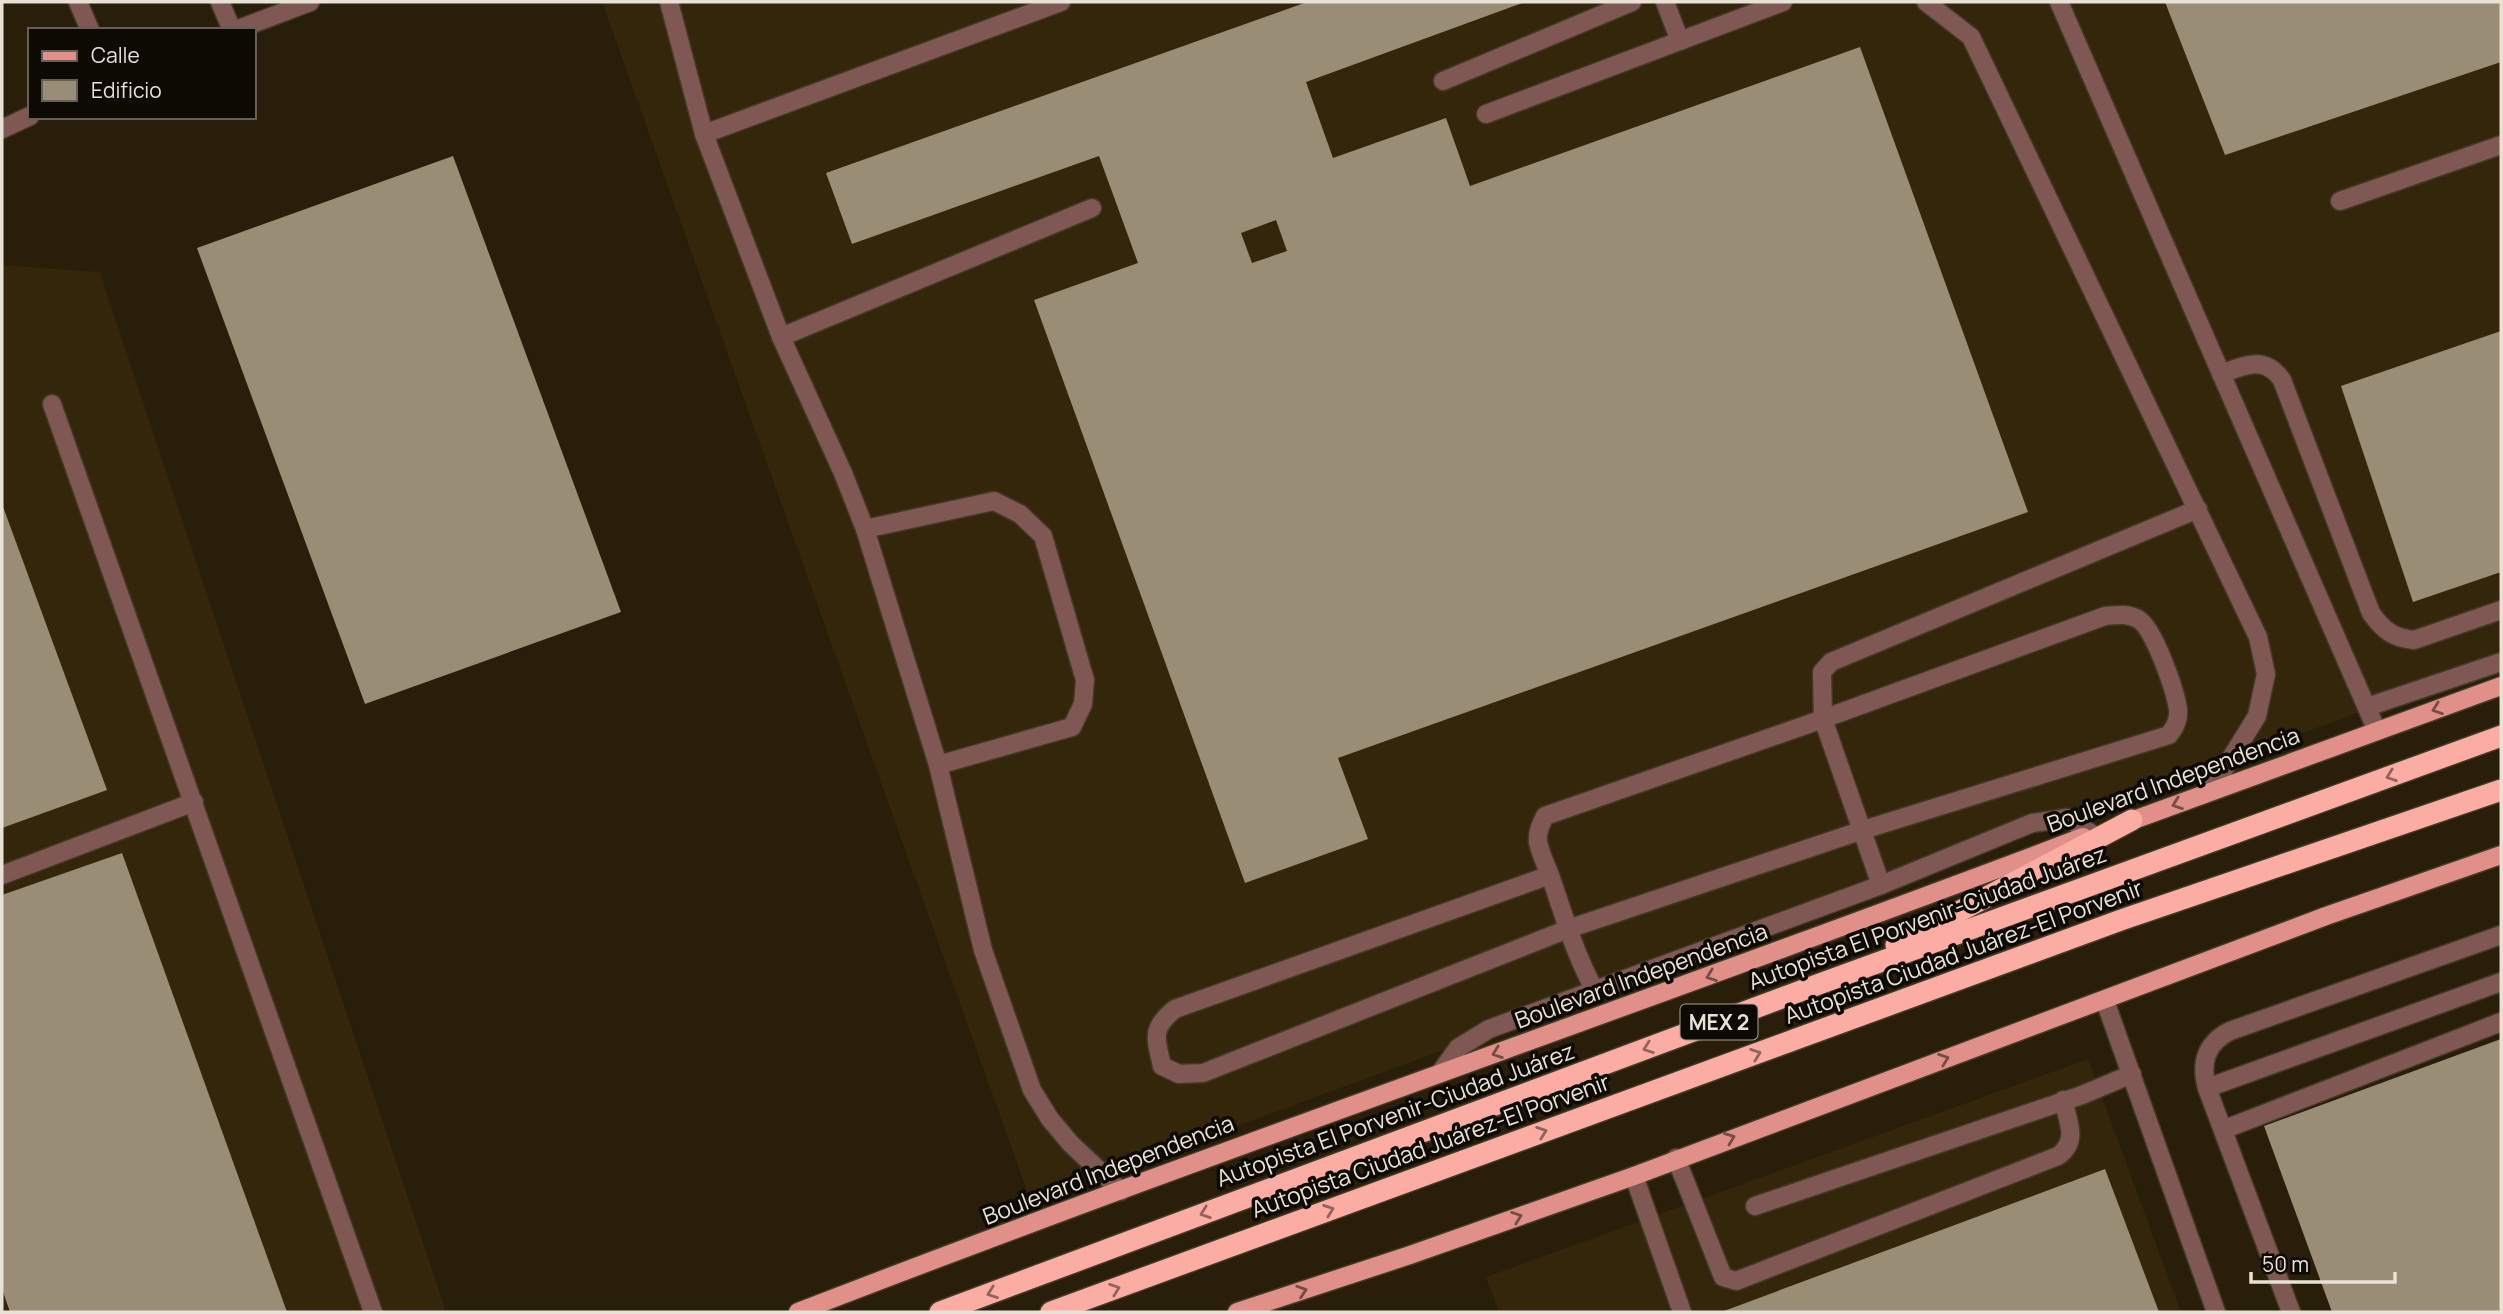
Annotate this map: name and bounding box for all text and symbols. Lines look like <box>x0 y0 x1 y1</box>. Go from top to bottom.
legend <box>28 28 256 119</box>
text: Calle <box>91 41 140 69</box>
text: Edificio <box>91 76 162 104</box>
one-way arrow <box>2432 701 2444 715</box>
street label: Boulevard Independencia <box>2042 718 2304 840</box>
one-way arrow <box>2386 768 2398 782</box>
one-way arrow <box>2172 796 2184 810</box>
street label: Autopista El Porvenir-Ciudad Juárez <box>1743 837 2111 997</box>
street label: Autopista Ciudad Juárez-El Porvenir <box>1779 871 2147 1031</box>
street label: Boulevard Independencia <box>1510 914 1772 1036</box>
one-way arrow <box>1706 968 1718 982</box>
road number: MEX 2 <box>1680 1004 1758 1040</box>
street label: Autopista El Porvenir-Ciudad Juárez <box>1211 1034 1579 1194</box>
one-way arrow <box>1643 1040 1655 1054</box>
one-way arrow <box>1491 1044 1503 1058</box>
one-way arrow <box>1749 1048 1761 1062</box>
one-way arrow <box>1937 1053 1949 1067</box>
street label: Autopista Ciudad Juárez-El Porvenir <box>1246 1065 1614 1225</box>
street label: Boulevard Independencia <box>978 1106 1238 1232</box>
one-way arrow <box>1536 1126 1548 1140</box>
one-way arrow <box>1724 1132 1736 1146</box>
one-way arrow <box>1200 1205 1212 1219</box>
one-way arrow <box>1322 1205 1334 1219</box>
one-way arrow <box>1511 1211 1523 1225</box>
scale bar <box>2251 1240 2394 1284</box>
text: 50 m <box>2262 1250 2309 1278</box>
one-way arrow <box>1108 1283 1120 1297</box>
one-way arrow <box>987 1284 999 1298</box>
one-way arrow <box>1295 1285 1308 1299</box>

